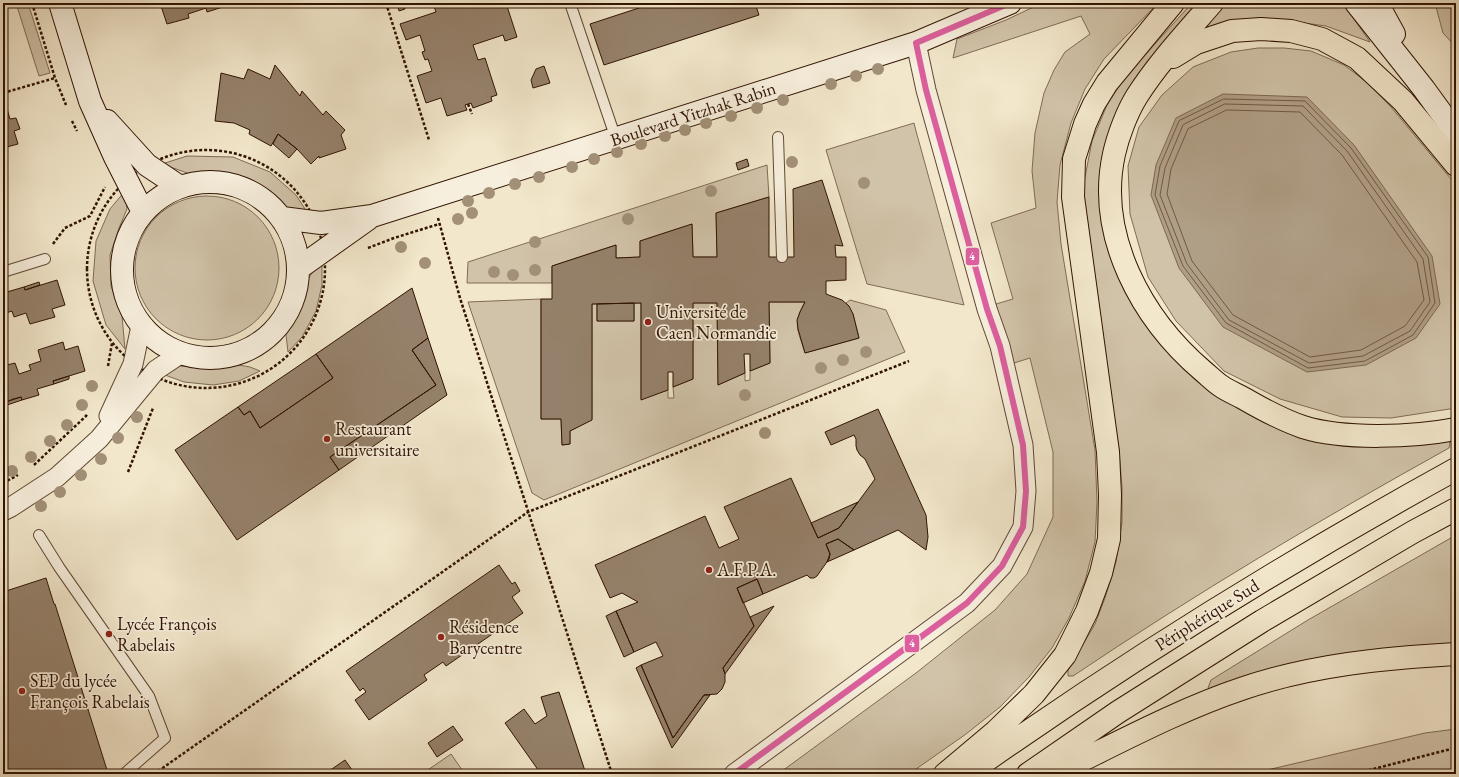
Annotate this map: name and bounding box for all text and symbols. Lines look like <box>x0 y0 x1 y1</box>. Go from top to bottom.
street label: Boulevard Yitzhak Rabin <box>607 76 779 151</box>
line badge: 4 <box>965 247 980 266</box>
text: 4 <box>969 249 975 263</box>
place label: Université de Caen Normandie <box>656 300 777 344</box>
marker: Université de Caen Normandie <box>643 317 653 327</box>
place label: Restaurant universitaire <box>335 417 419 461</box>
marker: Restaurant universitaire <box>322 434 332 444</box>
place label: A.F.P.A. <box>716 558 776 581</box>
marker: A.F.P.A. <box>704 565 714 575</box>
street label: Périphérique Sud <box>1150 573 1264 656</box>
place label: Lycée François Rabelais <box>117 612 217 656</box>
place label: Résidence Barycentre <box>449 615 522 659</box>
marker: Lycée François Rabelais <box>104 629 114 639</box>
marker: Résidence Barycentre <box>436 632 446 642</box>
line badge: 4 <box>904 634 920 653</box>
text: 4 <box>909 636 915 650</box>
place label: SEP du lycée François Rabelais <box>30 669 150 713</box>
marker: SEP du lycée François Rabelais <box>17 686 27 696</box>

